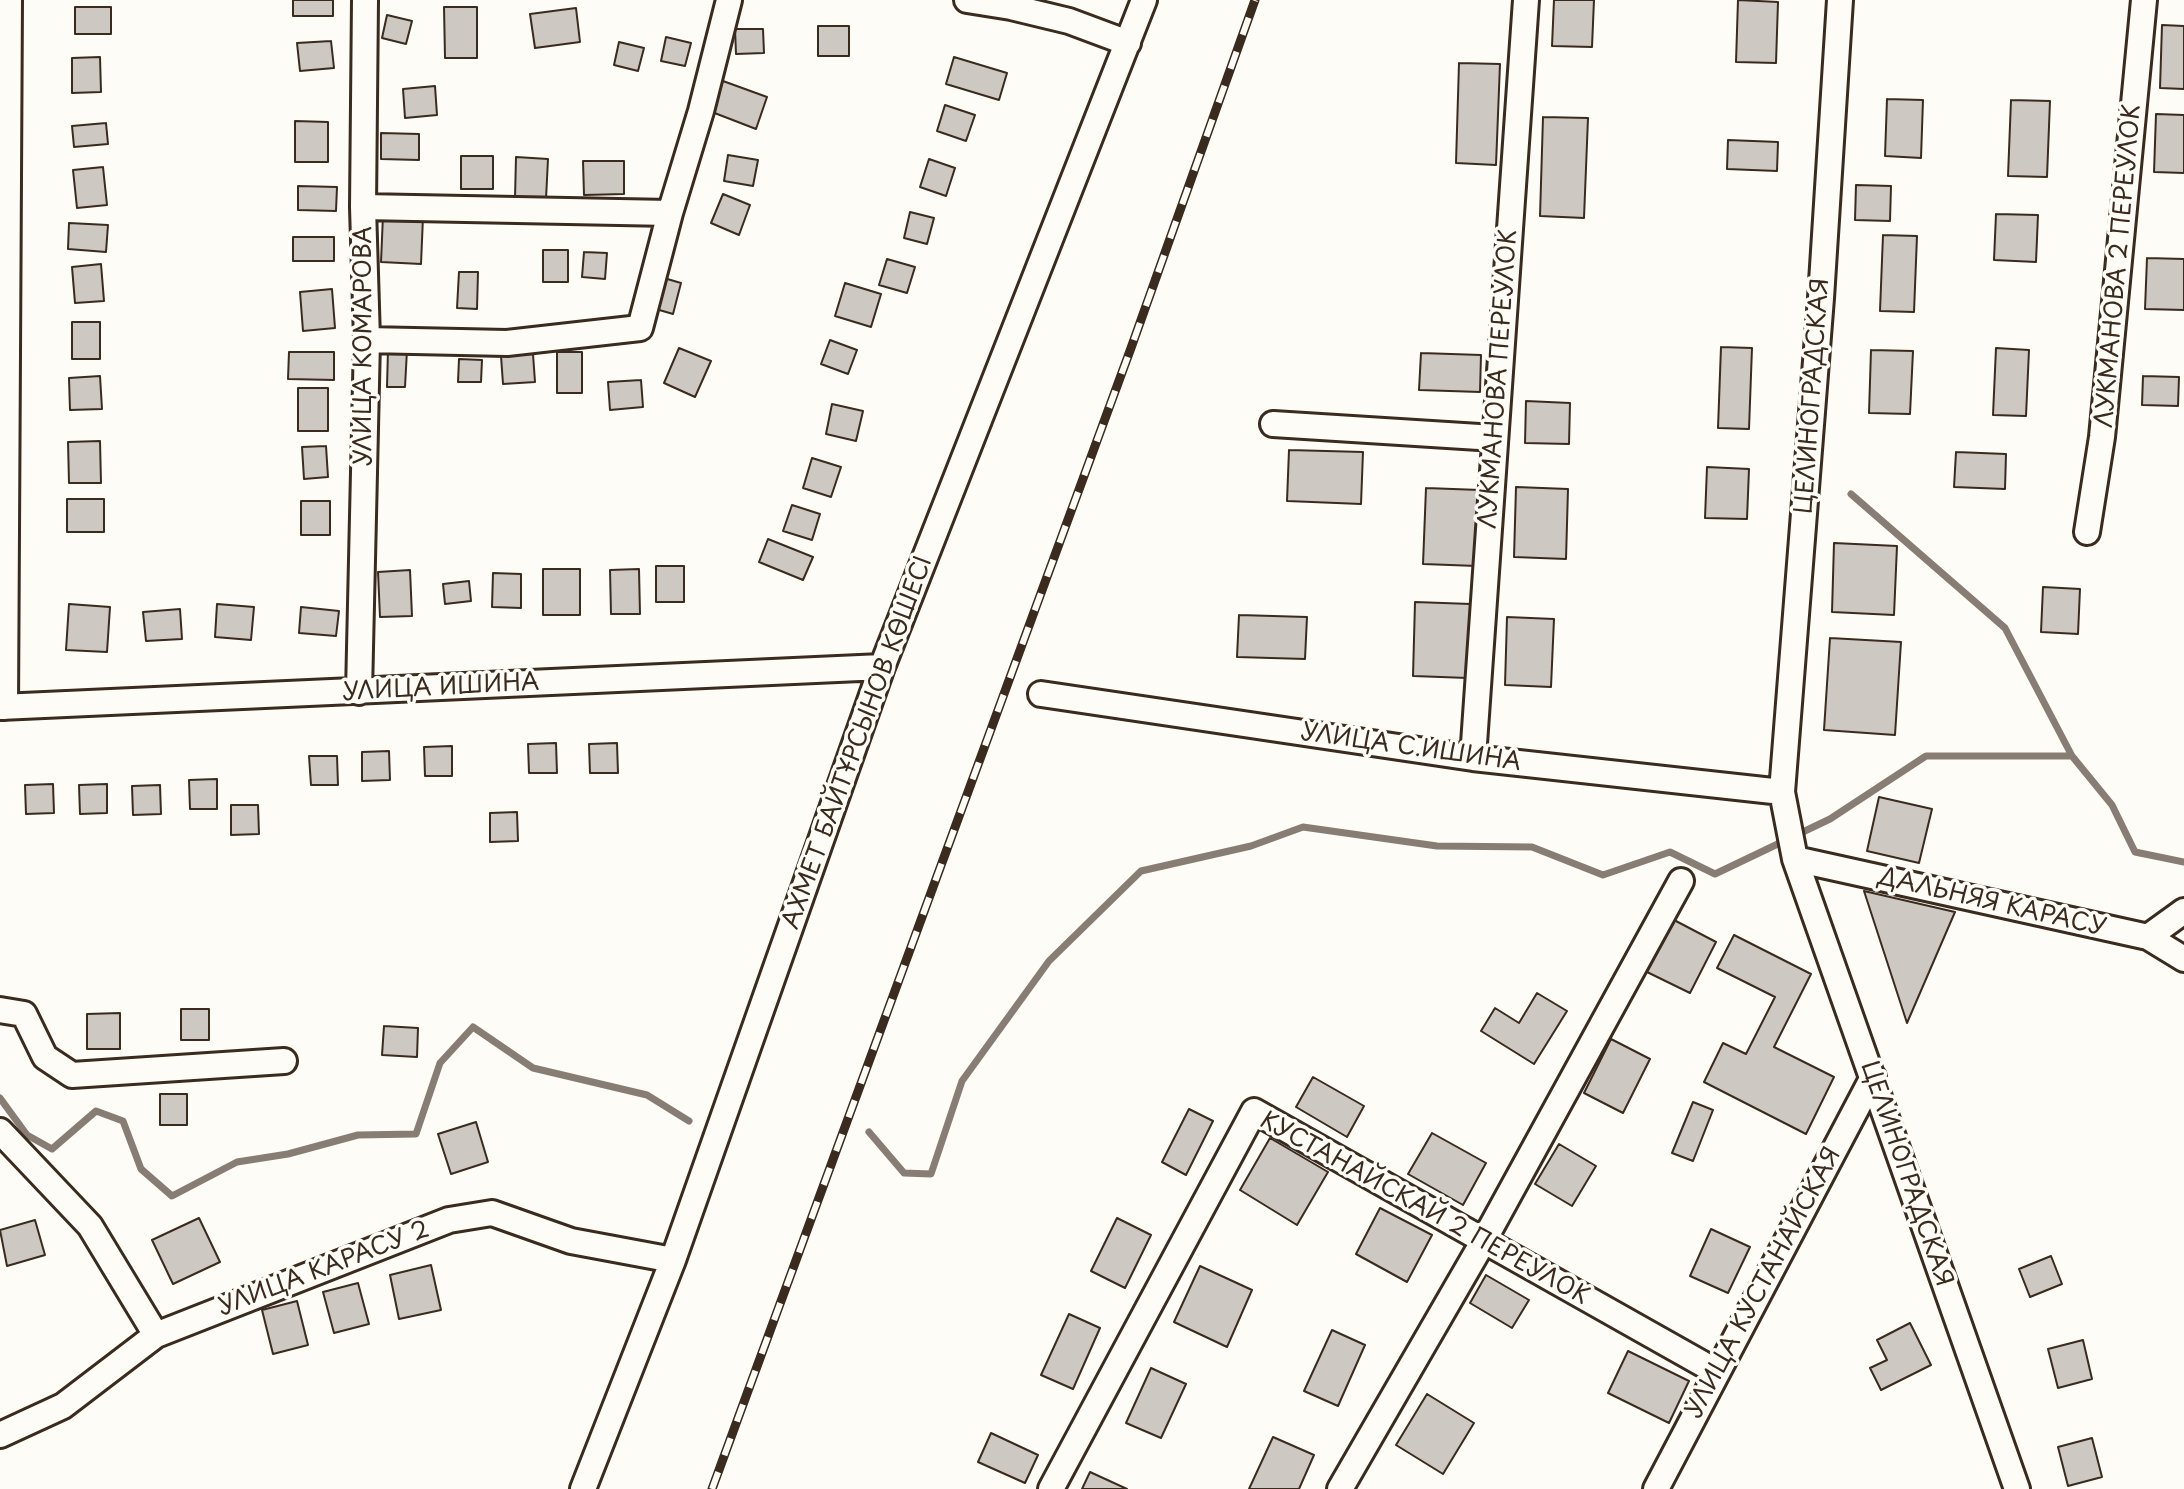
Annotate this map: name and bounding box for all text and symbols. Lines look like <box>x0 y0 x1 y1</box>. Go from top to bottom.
street label: ЛУКМАНОВА 2 ПЕРЕУЛОК <box>2091 103 2147 429</box>
street label: УЛИЦА КОМАРОВА <box>350 226 378 466</box>
street label: ЛУКМАНОВА ПЕРЕУЛОК <box>1474 229 1524 529</box>
street label: ЦЕЛИНОГРАДСКАЯ <box>1790 277 1836 515</box>
street label: АХМЕТ БАЙТҰРСЫНОВ КӨШЕСІ <box>777 553 939 933</box>
street label: УЛИЦА ИШИНА <box>342 668 540 708</box>
street label: УЛИЦА С.ИШИНА <box>1299 718 1523 778</box>
street label: ДАЛЬНЯЯ КАРАСУ <box>1875 863 2109 943</box>
street label: ЦЕЛИНОГРАДСКАЯ <box>1854 1058 1958 1290</box>
street label: КУСТАНАЙСКАЙ 2 ПЕРЕУЛОК <box>1255 1106 1593 1312</box>
street label: УЛИЦА КУСТАНАЙСКАЯ <box>1680 1143 1848 1423</box>
street label: УЛИЦА КАРАСУ 2 <box>215 1216 433 1322</box>

